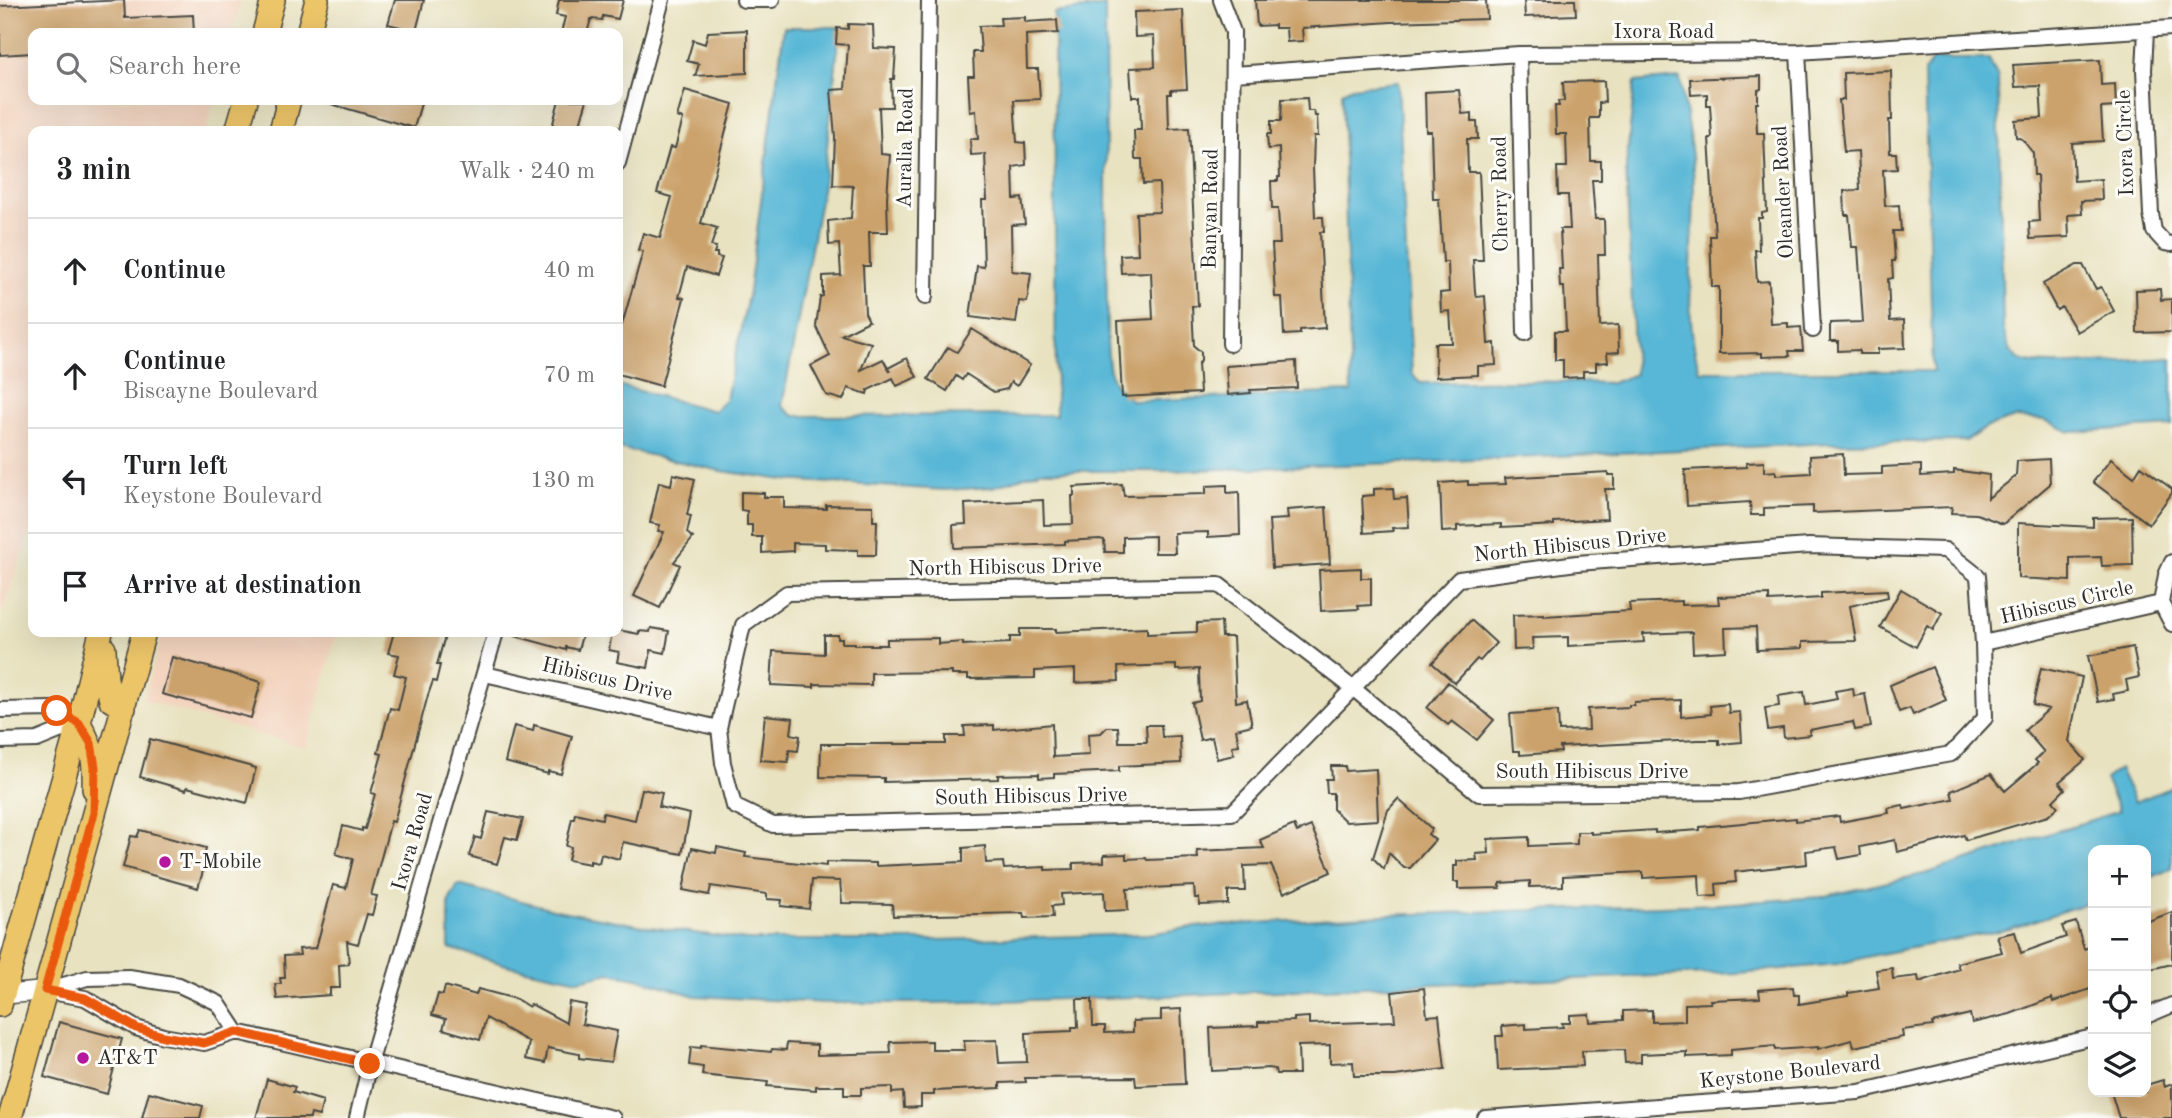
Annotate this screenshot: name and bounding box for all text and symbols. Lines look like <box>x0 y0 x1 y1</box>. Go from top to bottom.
street label: Ixora Road <box>1614 22 1714 43</box>
search box <box>28 28 623 105</box>
icon: search <box>52 48 90 86</box>
text: Search here <box>108 54 241 80</box>
street label: Auralia Road <box>894 87 918 208</box>
street label: Ixora Circle <box>2114 89 2138 197</box>
street label: Oleander Road <box>1770 125 1798 259</box>
street label: Cherry Road <box>1489 136 1513 252</box>
street label: Banyan Road <box>1199 148 1223 270</box>
text: 3 min <box>56 156 131 186</box>
text: Walk · 240 m <box>459 160 595 183</box>
icon: ahead <box>56 252 94 290</box>
text: Continue <box>123 258 226 284</box>
text: 40 m <box>544 259 595 282</box>
text: Continue <box>123 349 226 375</box>
icon: ahead <box>56 357 94 395</box>
text: 70 m <box>544 364 595 387</box>
text: Biscayne Boulevard <box>123 380 318 403</box>
text: Turn left <box>123 454 228 480</box>
icon: left <box>56 462 94 500</box>
text: 130 m <box>530 469 595 492</box>
text: Keystone Boulevard <box>123 485 323 508</box>
street label: North Hibiscus Drive <box>1473 525 1667 567</box>
street label: North Hibiscus Drive <box>908 556 1102 580</box>
icon: arrive <box>56 567 94 605</box>
text: Arrive at destination <box>123 573 362 599</box>
street label: Hibiscus Circle <box>1998 577 2136 629</box>
street label: Hibiscus Drive <box>540 655 674 705</box>
route start <box>41 695 72 726</box>
street label: South Hibiscus Drive <box>1496 762 1688 783</box>
street label: South Hibiscus Drive <box>934 785 1128 809</box>
street label: Ixora Road <box>389 791 437 893</box>
map controls <box>2088 845 2151 1097</box>
button: + <box>2088 845 2151 908</box>
place label: T-Mobile <box>179 852 262 873</box>
marker: T-Mobile <box>157 854 173 870</box>
button: − <box>2088 908 2151 971</box>
button: locate <box>2088 971 2151 1034</box>
button: layers <box>2088 1034 2151 1097</box>
place label: AT&T <box>97 1048 158 1069</box>
route end <box>354 1048 385 1079</box>
marker: AT&T <box>75 1050 91 1066</box>
street label: Keystone Boulevard <box>1698 1053 1882 1093</box>

